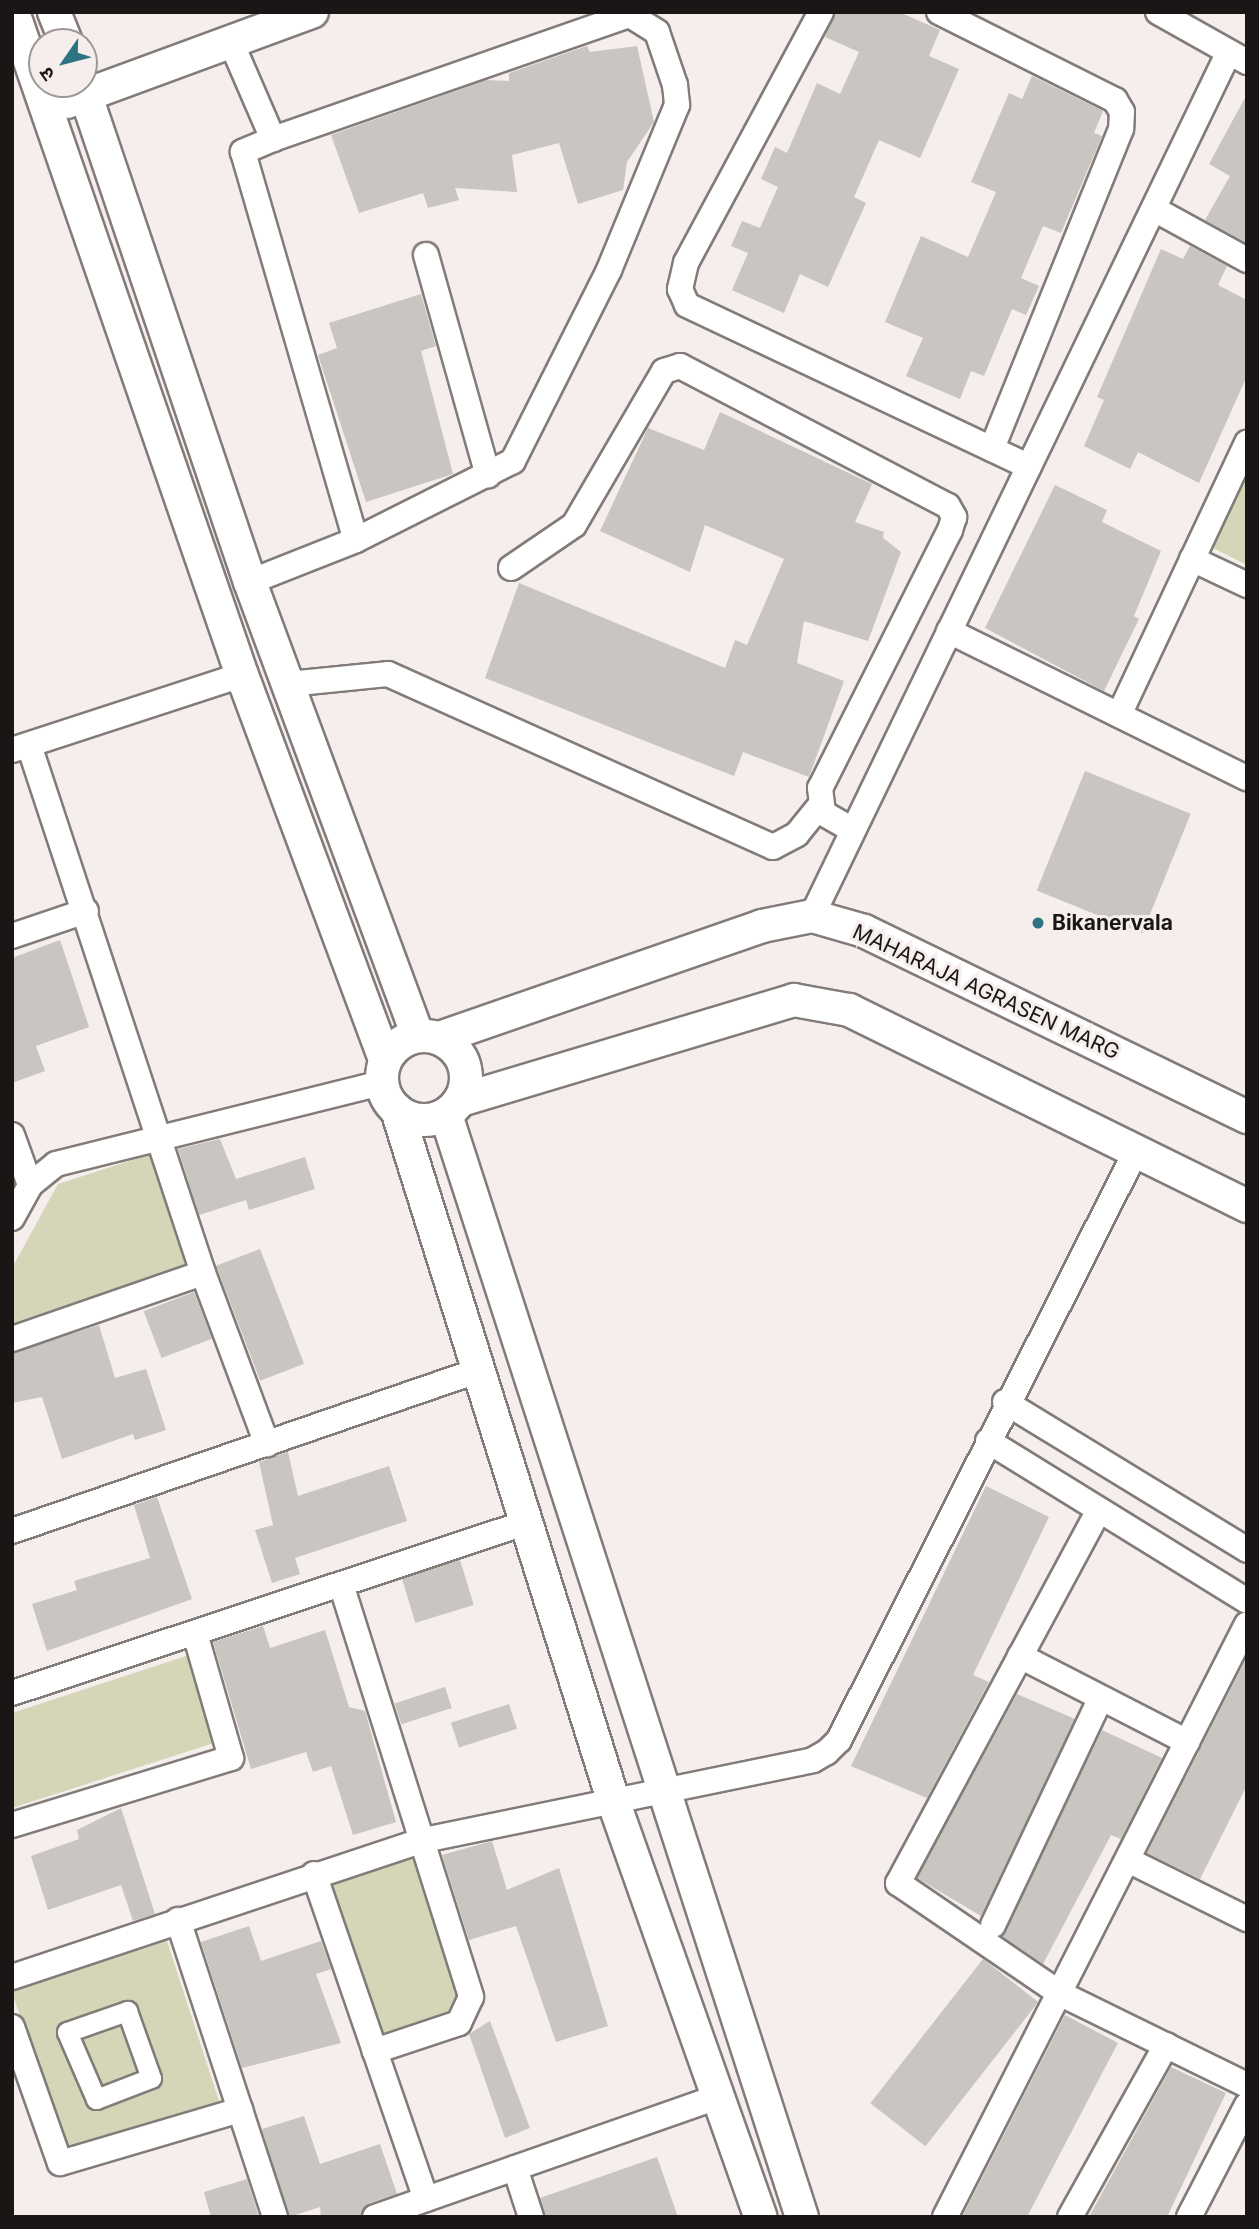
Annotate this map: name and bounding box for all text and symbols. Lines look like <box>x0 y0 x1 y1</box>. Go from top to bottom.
north arrow <box>28 28 98 98</box>
text: उ <box>34 63 60 85</box>
place label: Bikanervala <box>1052 910 1173 936</box>
marker: Bikanervala <box>1030 915 1046 931</box>
street label: MAHARAJA AGRASEN MARG <box>849 919 1123 1065</box>

